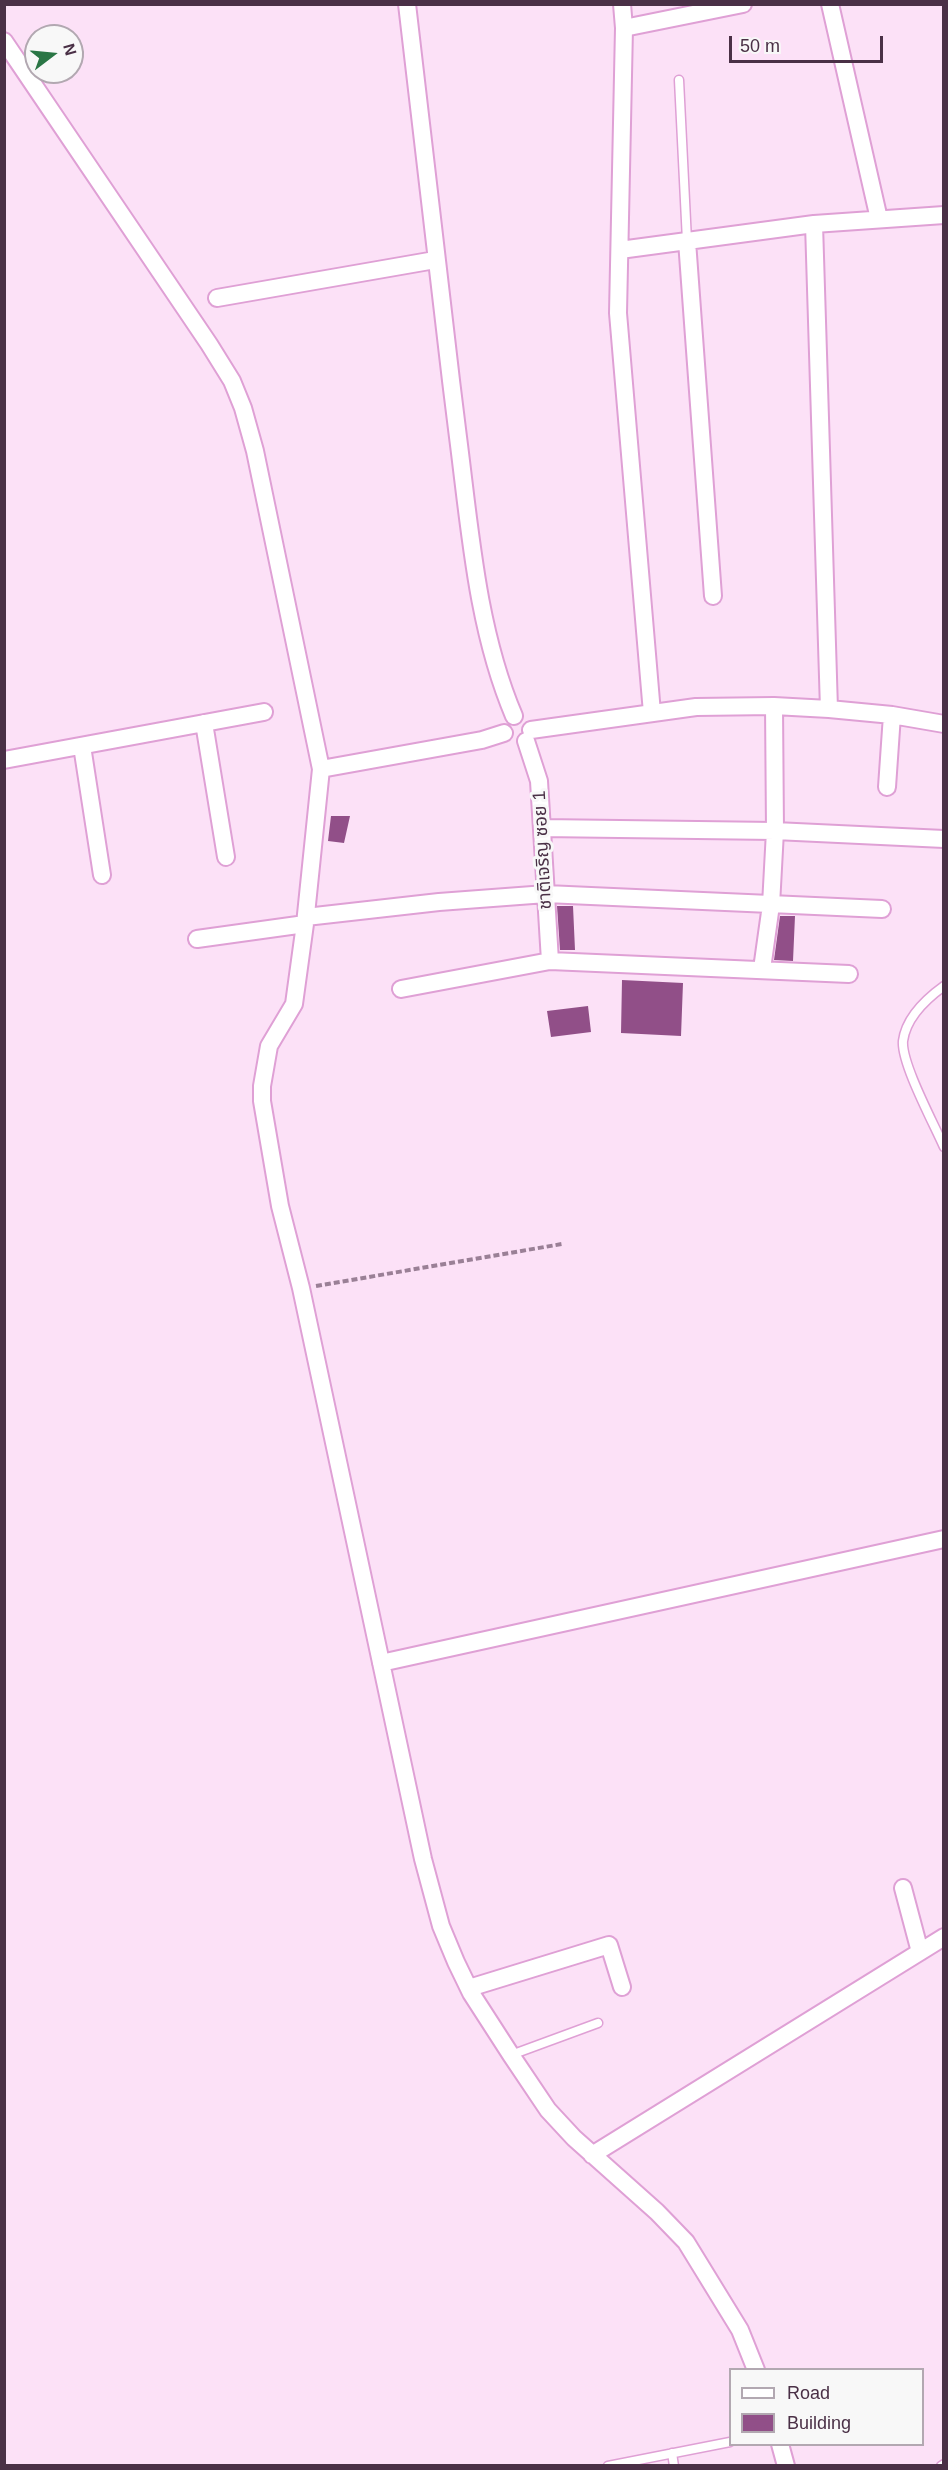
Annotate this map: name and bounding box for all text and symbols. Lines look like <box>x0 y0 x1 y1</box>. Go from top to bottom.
north arrow <box>24 24 84 84</box>
scale bar <box>732 24 886 62</box>
text: 50 m <box>740 36 780 56</box>
text: N <box>60 42 80 57</box>
street label: ชาติเจริญ ซอย 1 <box>529 790 557 910</box>
legend <box>729 2368 924 2446</box>
text: Road <box>787 2383 830 2403</box>
text: Building <box>787 2413 851 2433</box>

